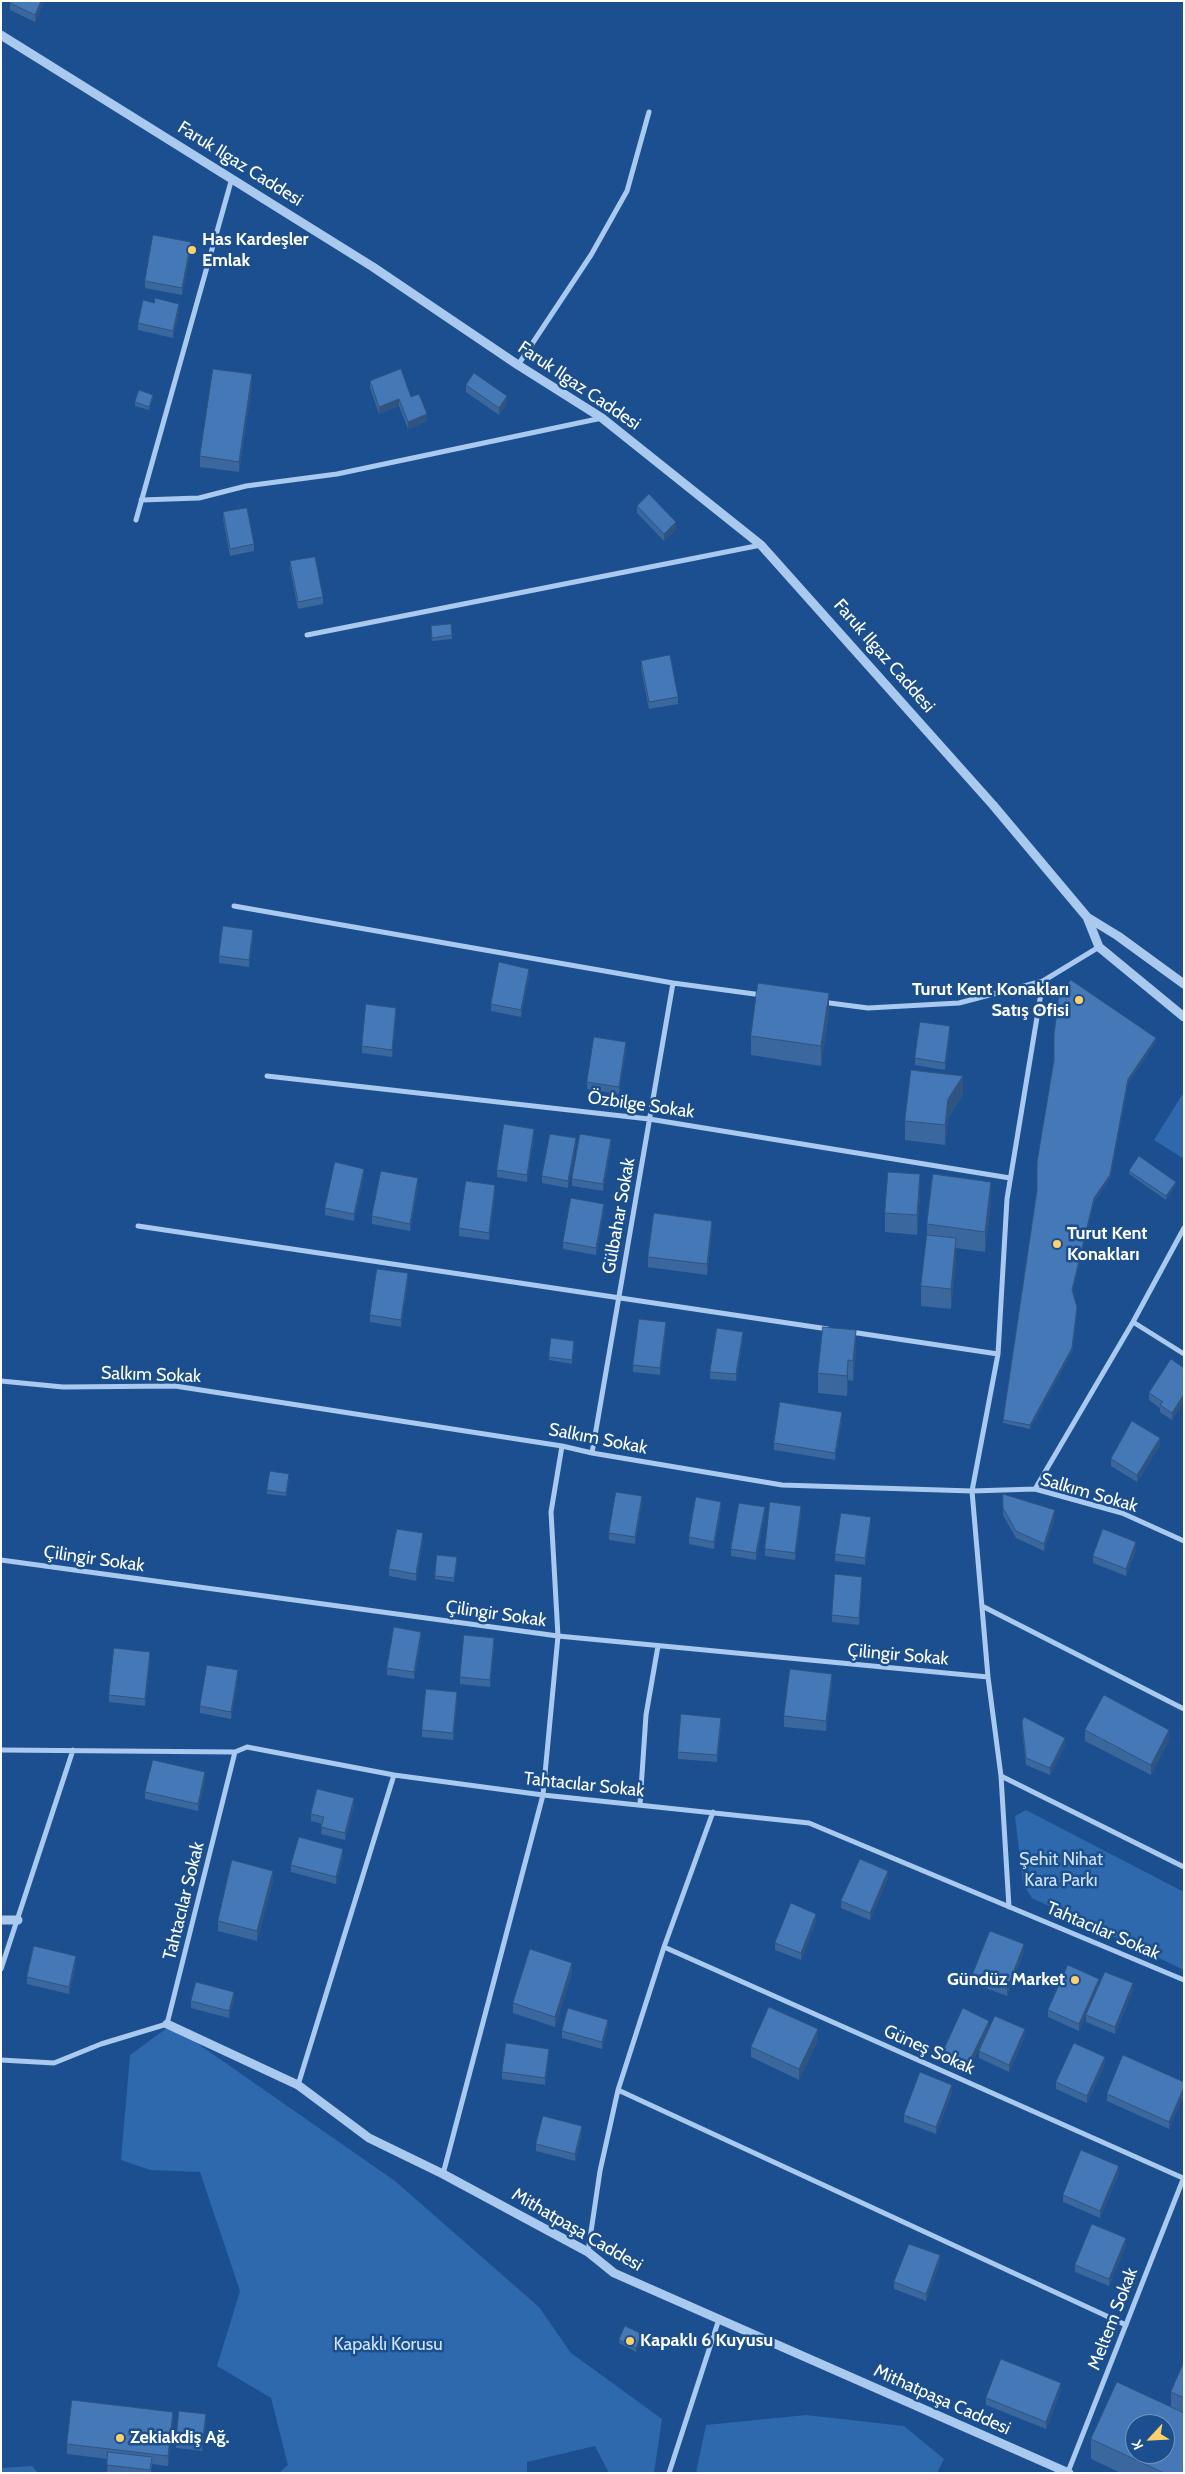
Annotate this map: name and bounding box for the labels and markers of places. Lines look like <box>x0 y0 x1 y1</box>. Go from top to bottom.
place label: Has Kardeşler Emlak <box>202 229 309 272</box>
marker: Has Kardeşler Emlak <box>186 244 198 256</box>
place label: Turut Kent Konakları Satış Ofisi <box>912 979 1069 1022</box>
marker: Turut Kent Konakları Satış Ofisi <box>1073 994 1085 1006</box>
place label: Turut Kent Konakları <box>1067 1223 1148 1266</box>
marker: Turut Kent Konakları <box>1051 1238 1063 1250</box>
place label: Gündüz Market <box>947 1969 1065 1991</box>
marker: Gündüz Market <box>1069 1974 1081 1986</box>
place label: Kapaklı 6 Kuyusu <box>640 2330 773 2352</box>
marker: Kapaklı 6 Kuyusu <box>624 2335 636 2347</box>
place label: Zekiakdiş Ağ. <box>130 2427 230 2449</box>
marker: Zekiakdiş Ağ. <box>114 2432 126 2444</box>

